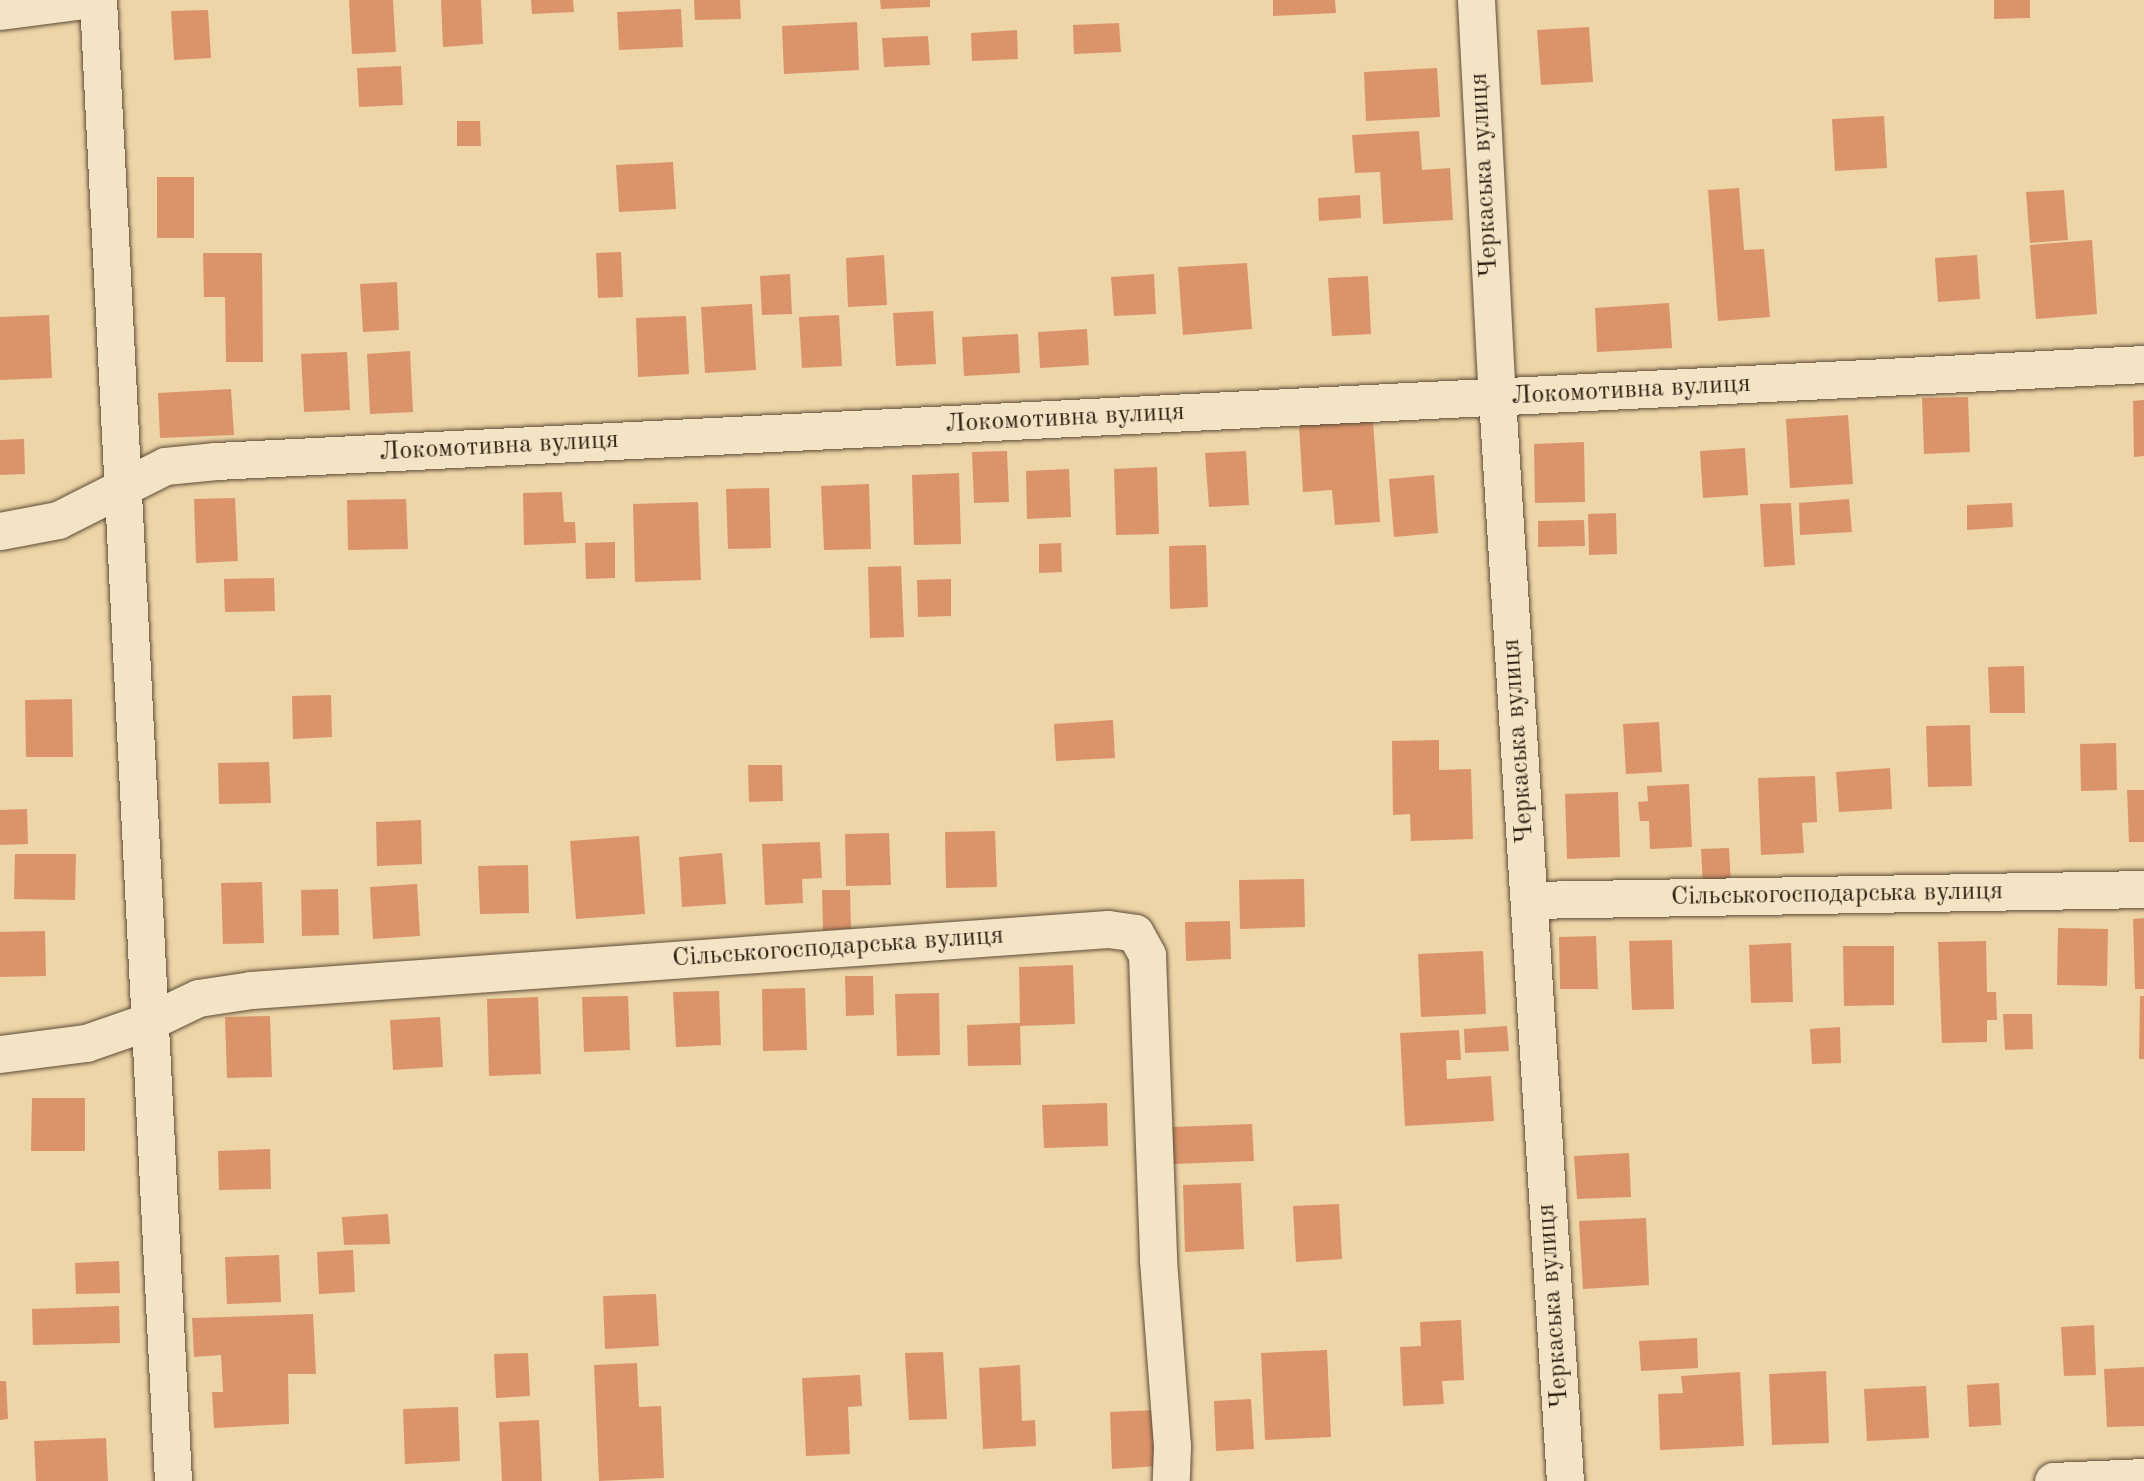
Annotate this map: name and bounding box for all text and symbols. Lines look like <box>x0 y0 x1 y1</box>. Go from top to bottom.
street label: Черкаська вулиця <box>1464 72 1506 278</box>
street label: Локомотивна вулиця <box>1510 369 1752 413</box>
street label: Локомотивна вулиця <box>944 397 1186 441</box>
street label: Локомотивна вулиця <box>378 425 620 469</box>
street label: Черкаська вулиця <box>1496 638 1542 844</box>
street label: Сільськогосподарська вулиця <box>1671 877 2003 913</box>
street label: Сільськогосподарська вулиця <box>671 921 1005 975</box>
street label: Черкаська вулиця <box>1531 1203 1577 1409</box>

